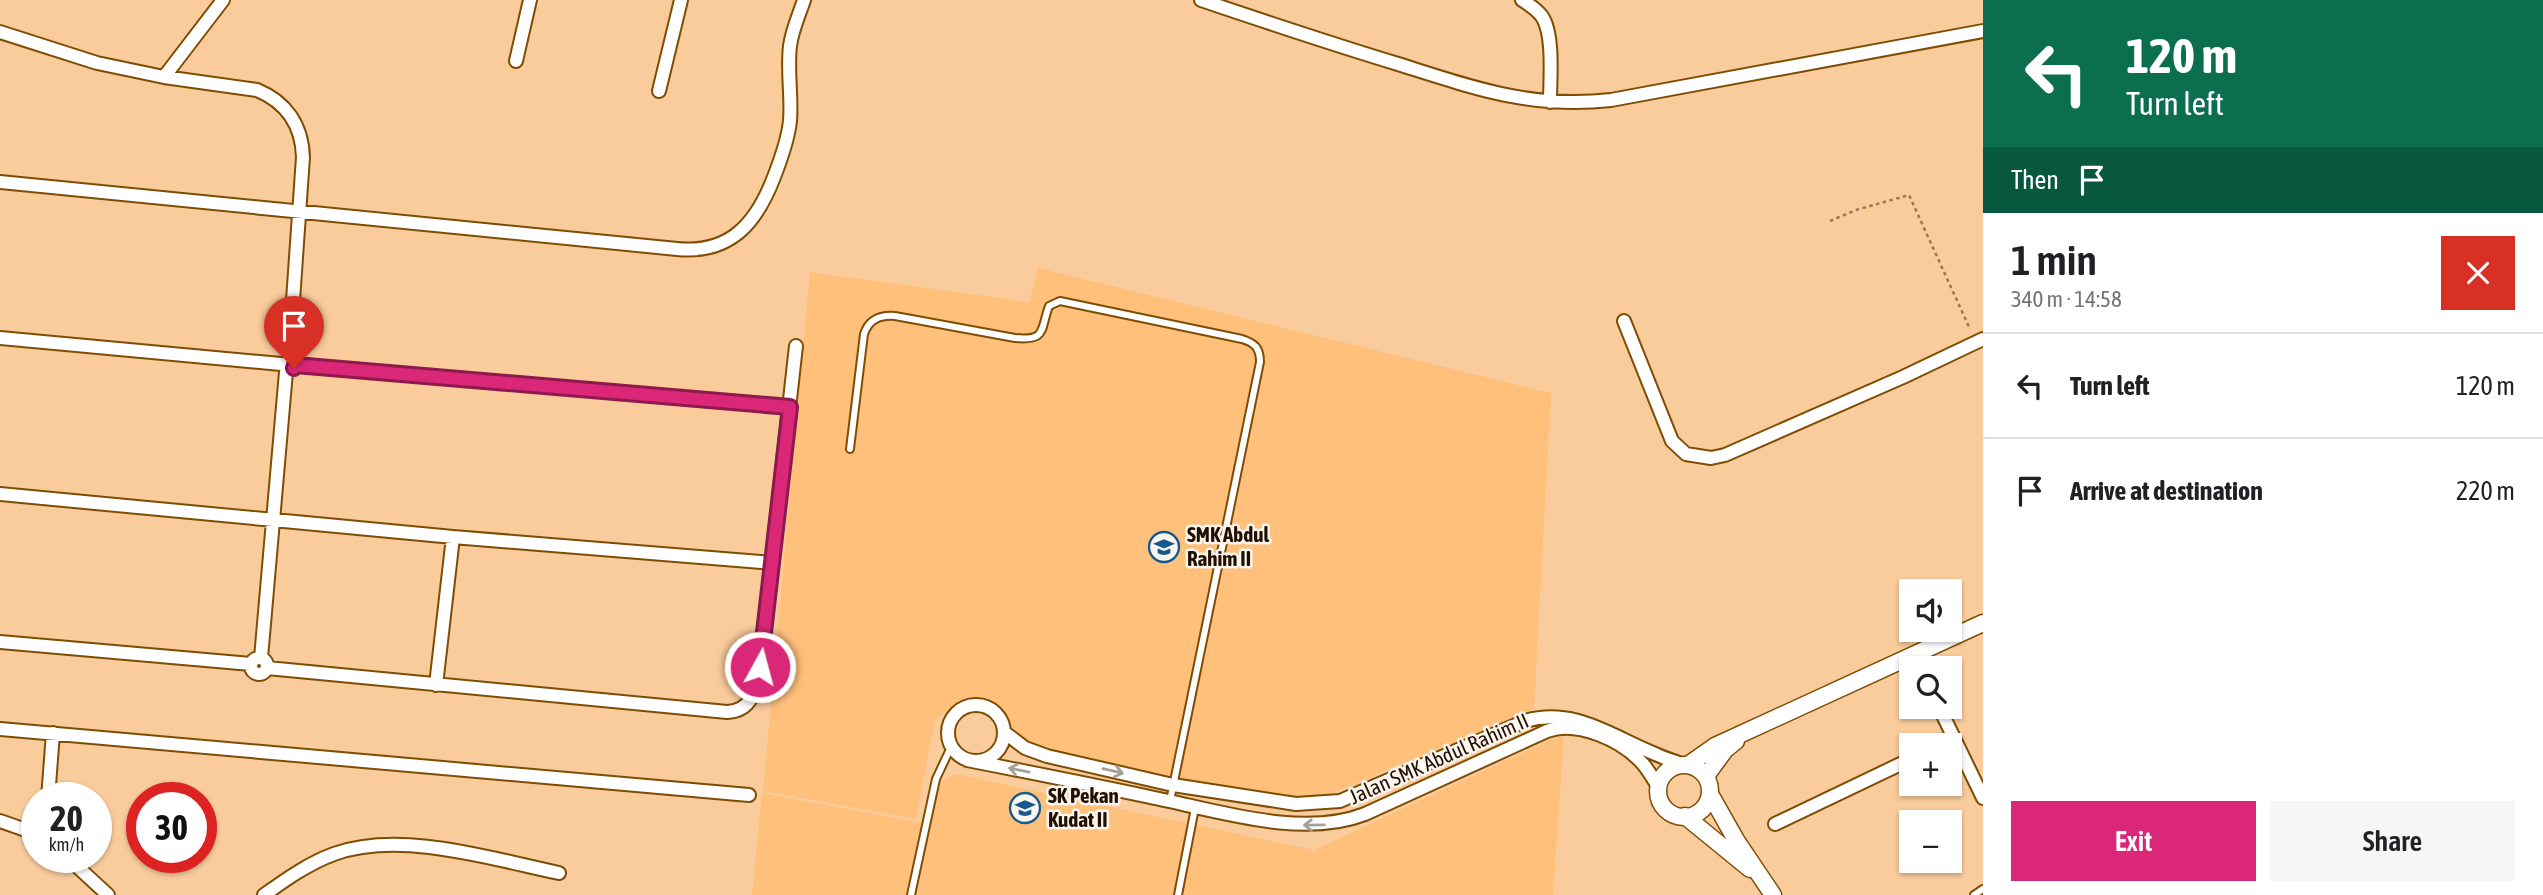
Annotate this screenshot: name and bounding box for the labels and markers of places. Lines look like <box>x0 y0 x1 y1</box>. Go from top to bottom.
pin <box>264 296 324 368</box>
place label: SMK Abdul Rahim II <box>1187 522 1269 570</box>
school or university icon: SMK Abdul Rahim II <box>1147 530 1181 564</box>
place label: SK Pekan Kudat II <box>1048 783 1119 831</box>
school or university icon: SK Pekan Kudat II <box>1008 791 1042 825</box>

